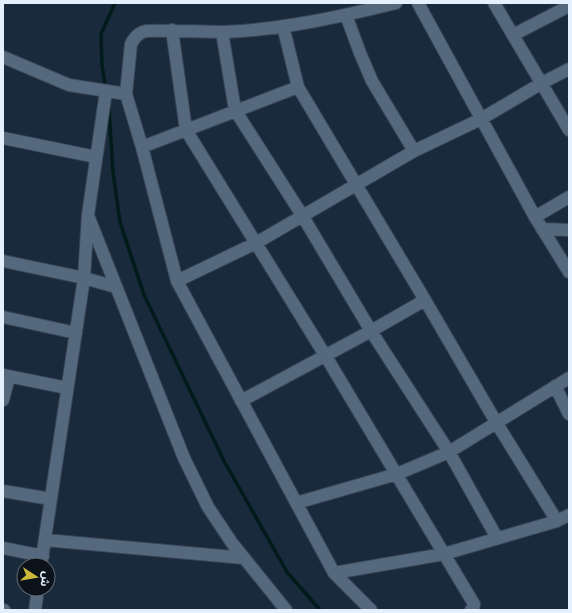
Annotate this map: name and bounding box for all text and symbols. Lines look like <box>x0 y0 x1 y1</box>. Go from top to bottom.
north arrow <box>16 557 56 597</box>
text: ش <box>37 570 55 588</box>

